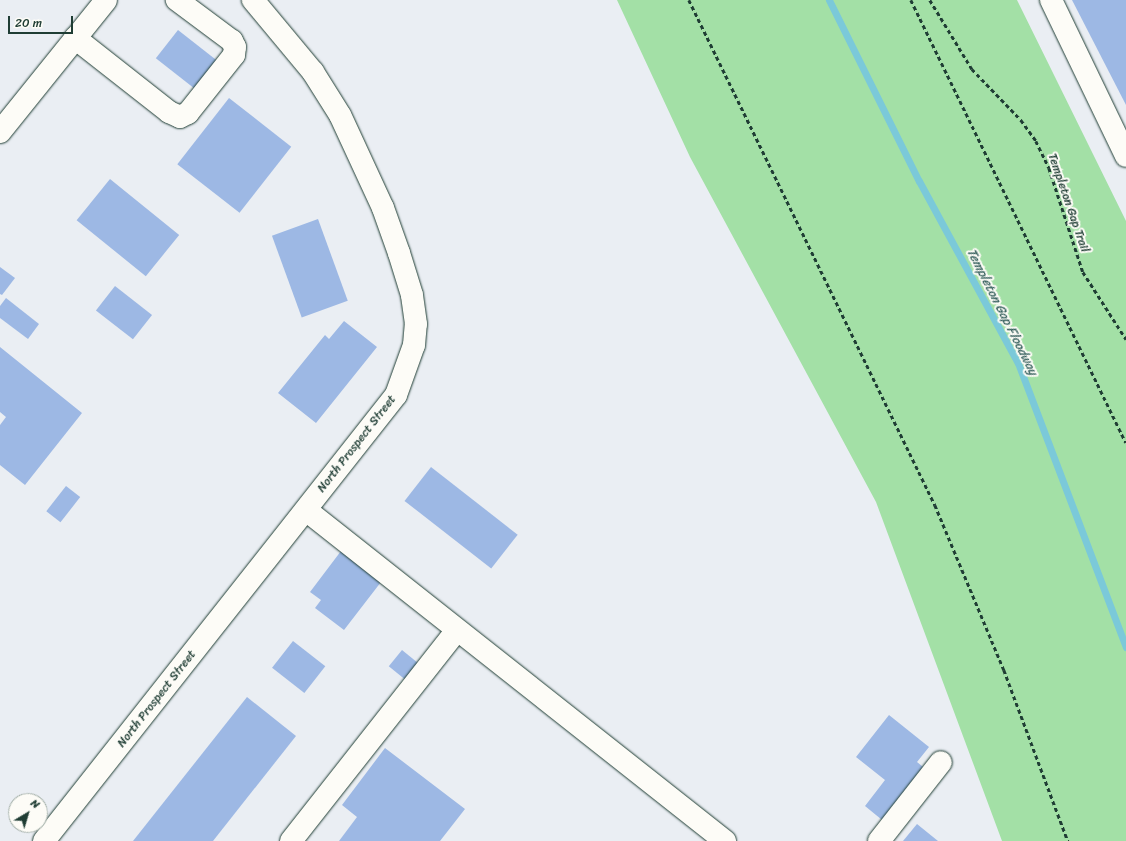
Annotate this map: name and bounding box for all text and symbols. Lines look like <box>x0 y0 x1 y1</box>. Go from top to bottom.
scale bar <box>10 8 75 34</box>
text: 20 m <box>15 12 42 34</box>
street label: Templeton Gap Trail <box>1044 152 1092 254</box>
water label: Templeton Gap Floodway <box>963 246 1041 378</box>
street label: North Prospect Street <box>315 392 399 496</box>
street label: North Prospect Street <box>115 647 199 751</box>
north arrow <box>8 793 48 833</box>
text: N <box>26 794 44 814</box>

